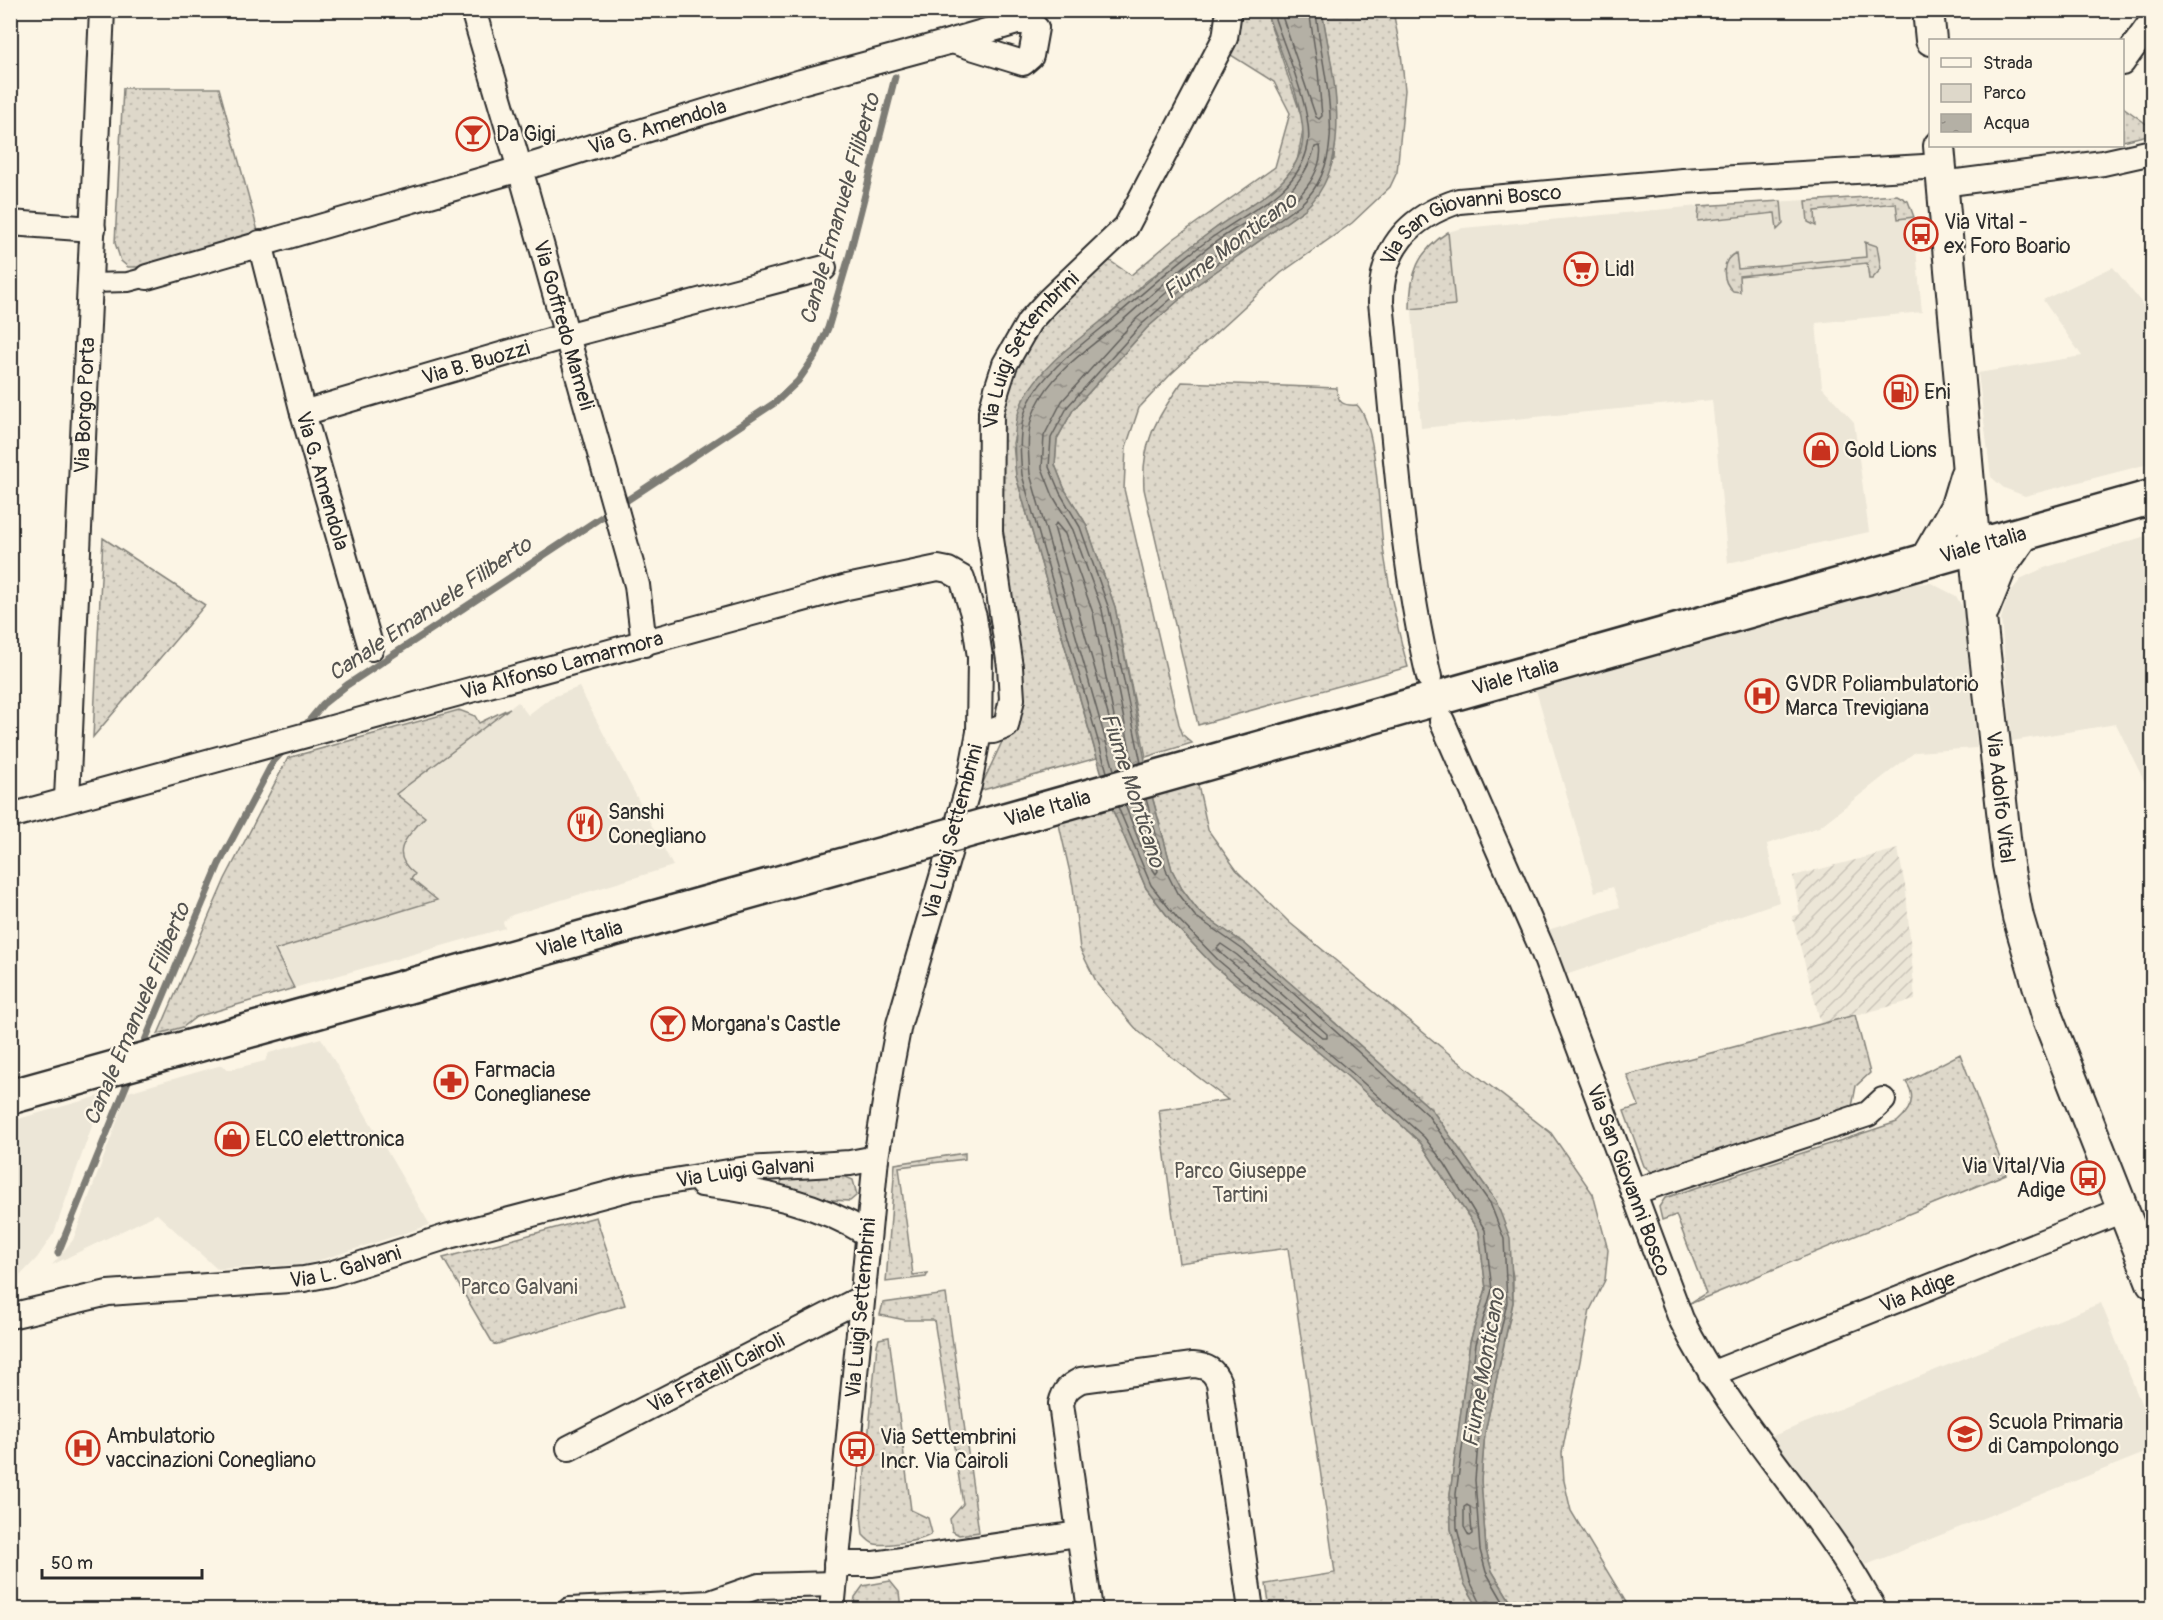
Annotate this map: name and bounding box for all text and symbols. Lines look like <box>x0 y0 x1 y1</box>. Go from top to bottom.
legend <box>1929 39 2124 147</box>
text: Strada <box>1983 52 2033 75</box>
text: Parco <box>1983 82 2026 105</box>
water label: Canale Emanuele Filiberto <box>794 88 887 328</box>
street label: Via G. Amendola <box>585 92 730 161</box>
text: Acqua <box>1983 112 2030 135</box>
bar icon: Da Gigi <box>455 116 491 152</box>
place label: Da Gigi <box>496 121 556 148</box>
street label: Via San Giovanni Bosco <box>1374 178 1563 269</box>
water label: Fiume Monticano <box>1157 185 1304 306</box>
place label: Via Vital - ex Foro Boario <box>1944 209 2071 260</box>
bus stop icon: Via Vital - ex Foro Boario <box>1903 216 1939 252</box>
street label: Via Goffredo Mameli <box>527 237 601 413</box>
supermarket icon: Lidl <box>1563 251 1599 287</box>
place label: Lidl <box>1604 256 1635 283</box>
street label: Via Luigi Settembrini <box>977 265 1085 429</box>
street label: Via B. Buozzi <box>419 334 533 391</box>
street label: Via Borgo Porta <box>68 337 101 474</box>
fuel station icon: Eni <box>1883 374 1919 410</box>
place label: Eni <box>1924 379 1951 406</box>
street label: Via G. Amendola <box>290 408 356 553</box>
shop icon: Gold Lions <box>1803 432 1839 468</box>
place label: Gold Lions <box>1844 437 1937 464</box>
street label: Viale Italia <box>1937 520 2029 570</box>
water label: Canale Emanuele Filiberto <box>323 529 539 687</box>
street label: Via Alfonso Lamarmora <box>457 624 666 706</box>
street label: Viale Italia <box>1469 651 1562 701</box>
place label: GVDR Poliambulatorio Marca Trevigiana <box>1785 671 1979 722</box>
hospital icon: GVDR Poliambulatorio Marca Trevigiana <box>1744 678 1780 714</box>
water label: Fiume Monticano <box>1095 709 1172 873</box>
street label: Via Adolfo Vital <box>1980 729 2021 865</box>
street label: Via Luigi Settembrini <box>917 741 990 923</box>
street label: Viale Italia <box>1001 783 1094 833</box>
place label: Sanshi Conegliano <box>608 799 706 850</box>
restaurant icon: Sanshi Conegliano <box>567 806 603 842</box>
water label: Canale Emanuele Filiberto <box>77 897 197 1129</box>
street label: Viale Italia <box>533 914 626 963</box>
bar icon: Morgana's Castle <box>650 1006 686 1042</box>
place label: Morgana's Castle <box>691 1011 841 1038</box>
place label: Farmacia Coneglianese <box>474 1057 591 1108</box>
pharmacy icon: Farmacia Coneglianese <box>433 1064 469 1100</box>
street label: Via San Giovanni Bosco <box>1581 1081 1677 1280</box>
shop icon: ELCO elettronica <box>214 1121 250 1157</box>
place label: ELCO elettronica <box>255 1126 405 1153</box>
street label: Via Luigi Galvani <box>674 1152 815 1194</box>
place label: Via Vital/Via Adige <box>1961 1153 2066 1204</box>
park label: Parco Giuseppe Tartini <box>1174 1158 1307 1209</box>
bus stop icon: Via Vital/Via Adige <box>2070 1160 2106 1196</box>
street label: Via Luigi Settembrini <box>840 1216 882 1399</box>
street label: Via L. Galvani <box>289 1239 405 1293</box>
street label: Via Adige <box>1875 1264 1960 1319</box>
park label: Parco Galvani <box>460 1274 578 1301</box>
water label: Fiume Monticano <box>1456 1284 1512 1450</box>
street label: Via Fratelli Cairoli <box>643 1326 789 1419</box>
place label: Scuola Primaria di Campolongo <box>1988 1409 2123 1460</box>
school or university icon: Scuola Primaria di Campolongo <box>1947 1416 1983 1452</box>
place label: Ambulatorio vaccinazioni Conegliano <box>105 1423 316 1474</box>
place label: Via Settembrini Incr. Via Cairoli <box>880 1424 1016 1475</box>
hospital icon: Ambulatorio vaccinazioni Conegliano <box>65 1430 101 1466</box>
bus stop icon: Via Settembrini Incr. Via Cairoli <box>839 1431 875 1467</box>
scale bar <box>42 1542 202 1580</box>
text: 50 m <box>51 1552 93 1575</box>

